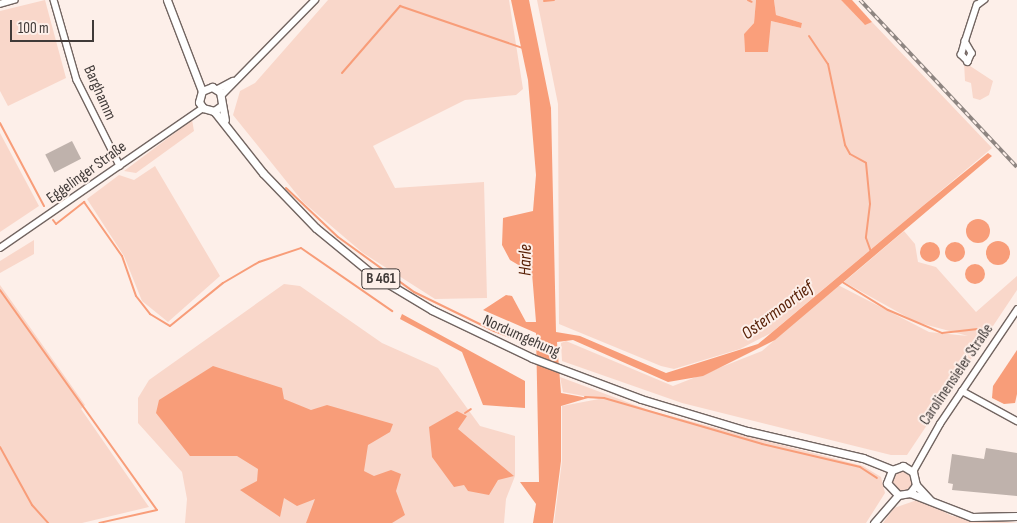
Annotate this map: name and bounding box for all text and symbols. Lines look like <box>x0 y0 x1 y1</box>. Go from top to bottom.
scale bar <box>12 10 96 42</box>
text: 100 m <box>18 19 49 38</box>
street label: Barghamm <box>79 63 119 123</box>
street label: Eggelinger Straße <box>43 138 131 208</box>
water label: Harle <box>515 244 537 276</box>
road number: B 461 <box>361 266 401 292</box>
water label: Ostermoortief <box>738 277 818 345</box>
street label: Nordumgehung <box>480 311 562 363</box>
street label: Carolinensieler Straße <box>916 321 998 429</box>

